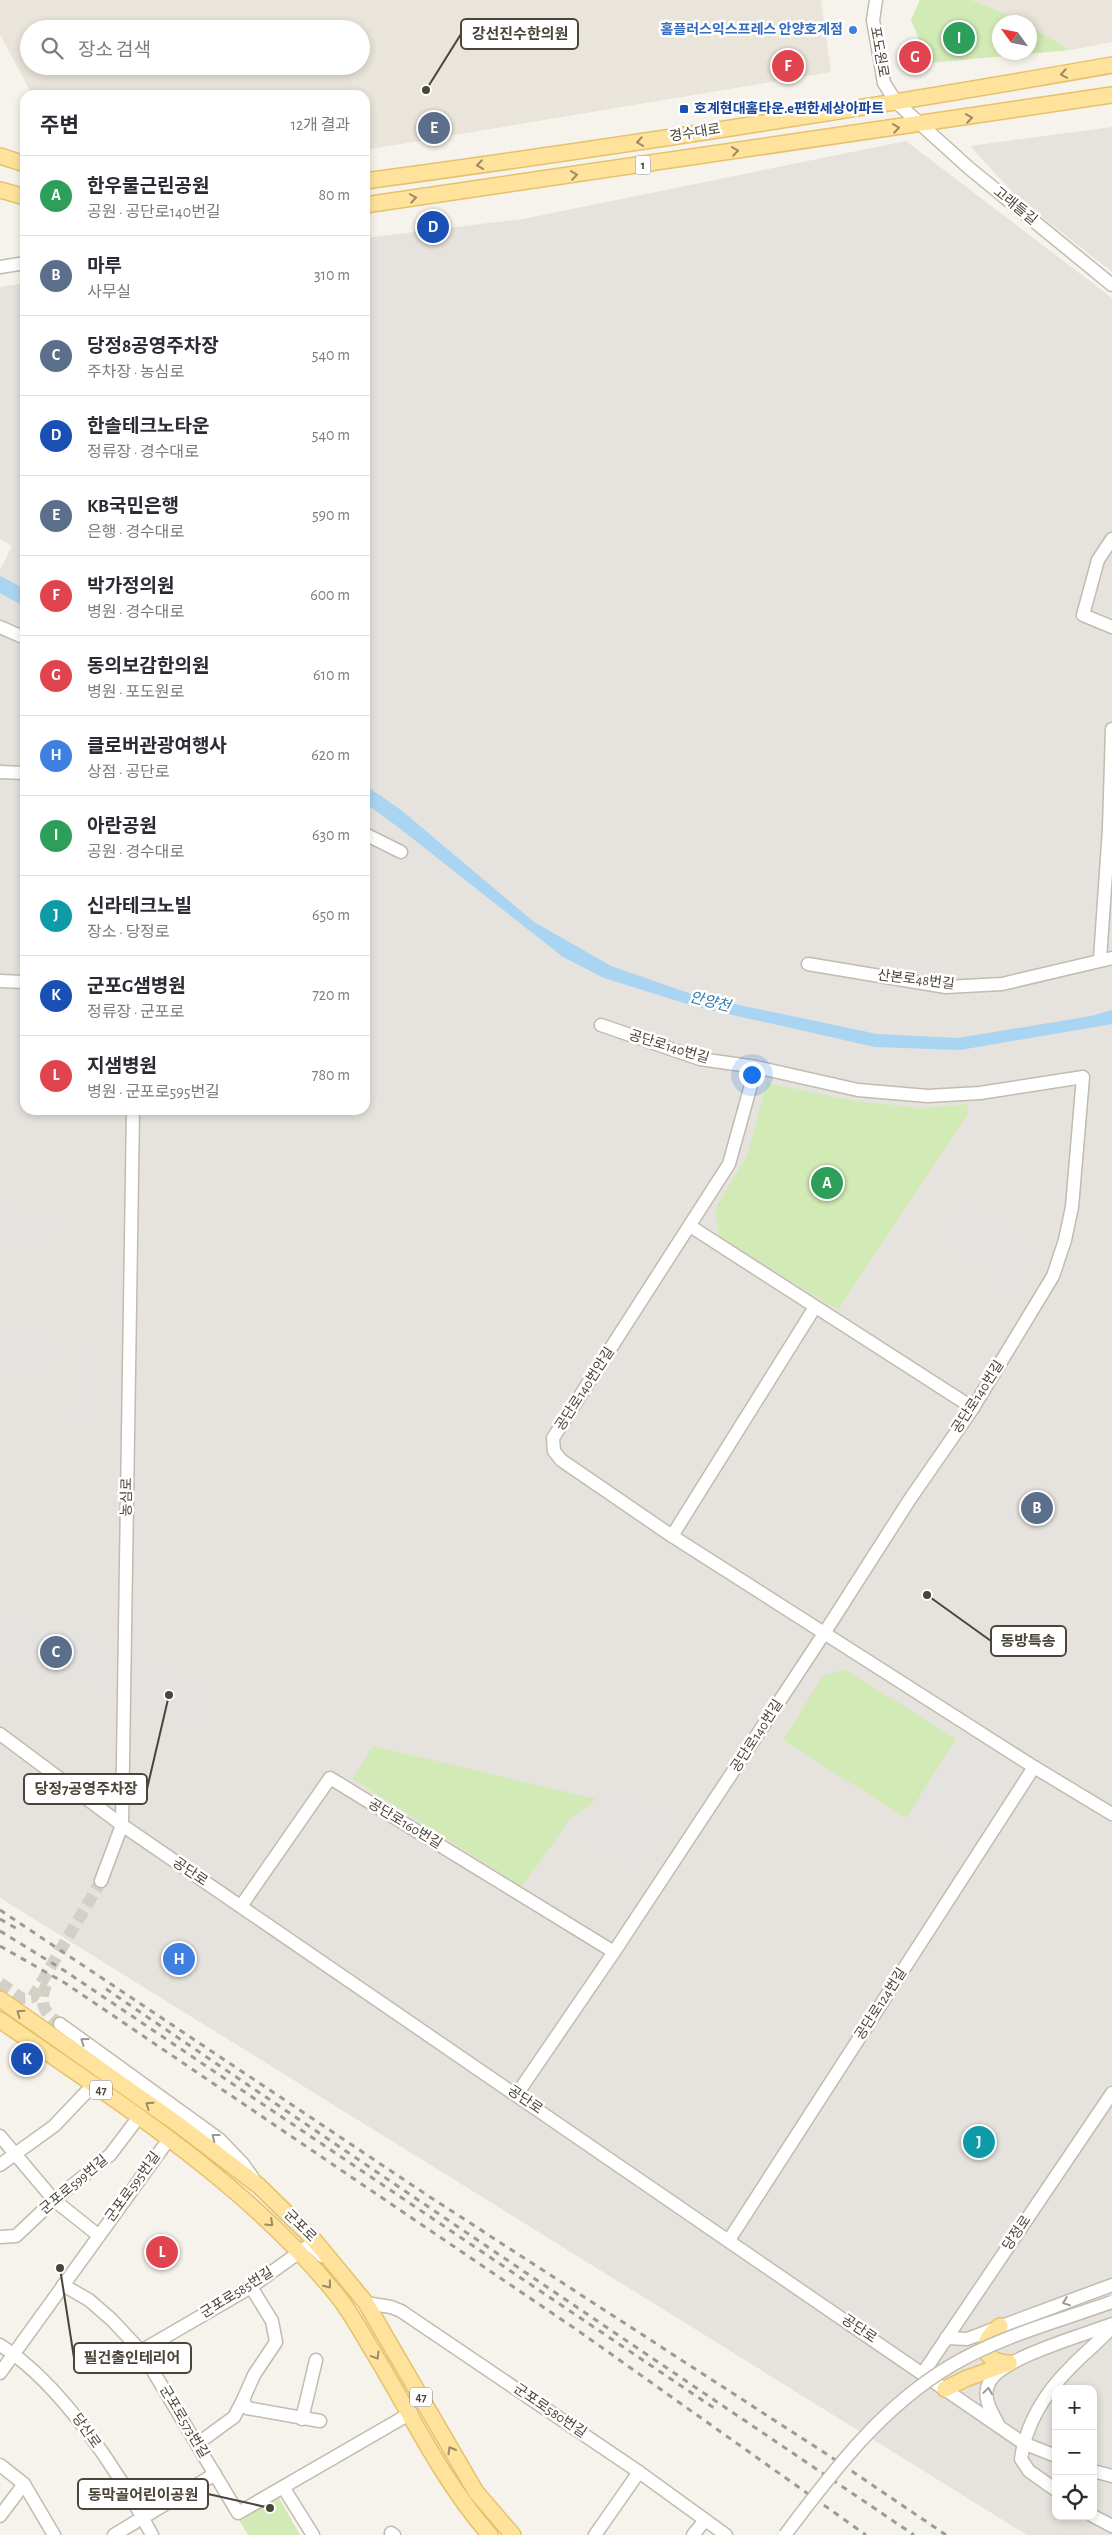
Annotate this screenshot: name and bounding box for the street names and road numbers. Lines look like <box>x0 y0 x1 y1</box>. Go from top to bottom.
street label: 포도원로 <box>868 25 891 79</box>
street label: 경수대로 <box>668 121 722 144</box>
road number: 1 <box>636 156 650 174</box>
street label: 고래들길 <box>991 184 1040 228</box>
street label: 산본로48번길 <box>877 967 956 992</box>
street label: 공단로140번길 <box>627 1027 711 1066</box>
street label: 공단로140번안길 <box>552 1344 617 1433</box>
street label: 공단로140번길 <box>949 1358 1007 1436</box>
street label: 농심로 <box>119 1477 134 1516</box>
street label: 공단로140번길 <box>728 1697 786 1775</box>
street label: 공단로160번길 <box>366 1796 445 1851</box>
street label: 공단로 <box>170 1855 211 1889</box>
street label: 공단로124번길 <box>852 1965 909 2042</box>
road number: 47 <box>90 2080 112 2100</box>
street label: 공단로 <box>505 2083 546 2117</box>
street label: 군포로595번길 <box>102 2149 163 2225</box>
street label: 군포로599번길 <box>37 2152 110 2217</box>
street label: 군포로 <box>281 2207 319 2245</box>
street label: 당정로 <box>1000 2212 1034 2253</box>
street label: 군포로585번길 <box>198 2264 276 2321</box>
street label: 공단로 <box>839 2312 880 2346</box>
street label: 군포로580번길 <box>511 2381 589 2440</box>
street label: 군포로573번길 <box>157 2383 212 2461</box>
road number: 47 <box>410 2388 432 2406</box>
street label: 당산로 <box>69 2411 104 2451</box>

